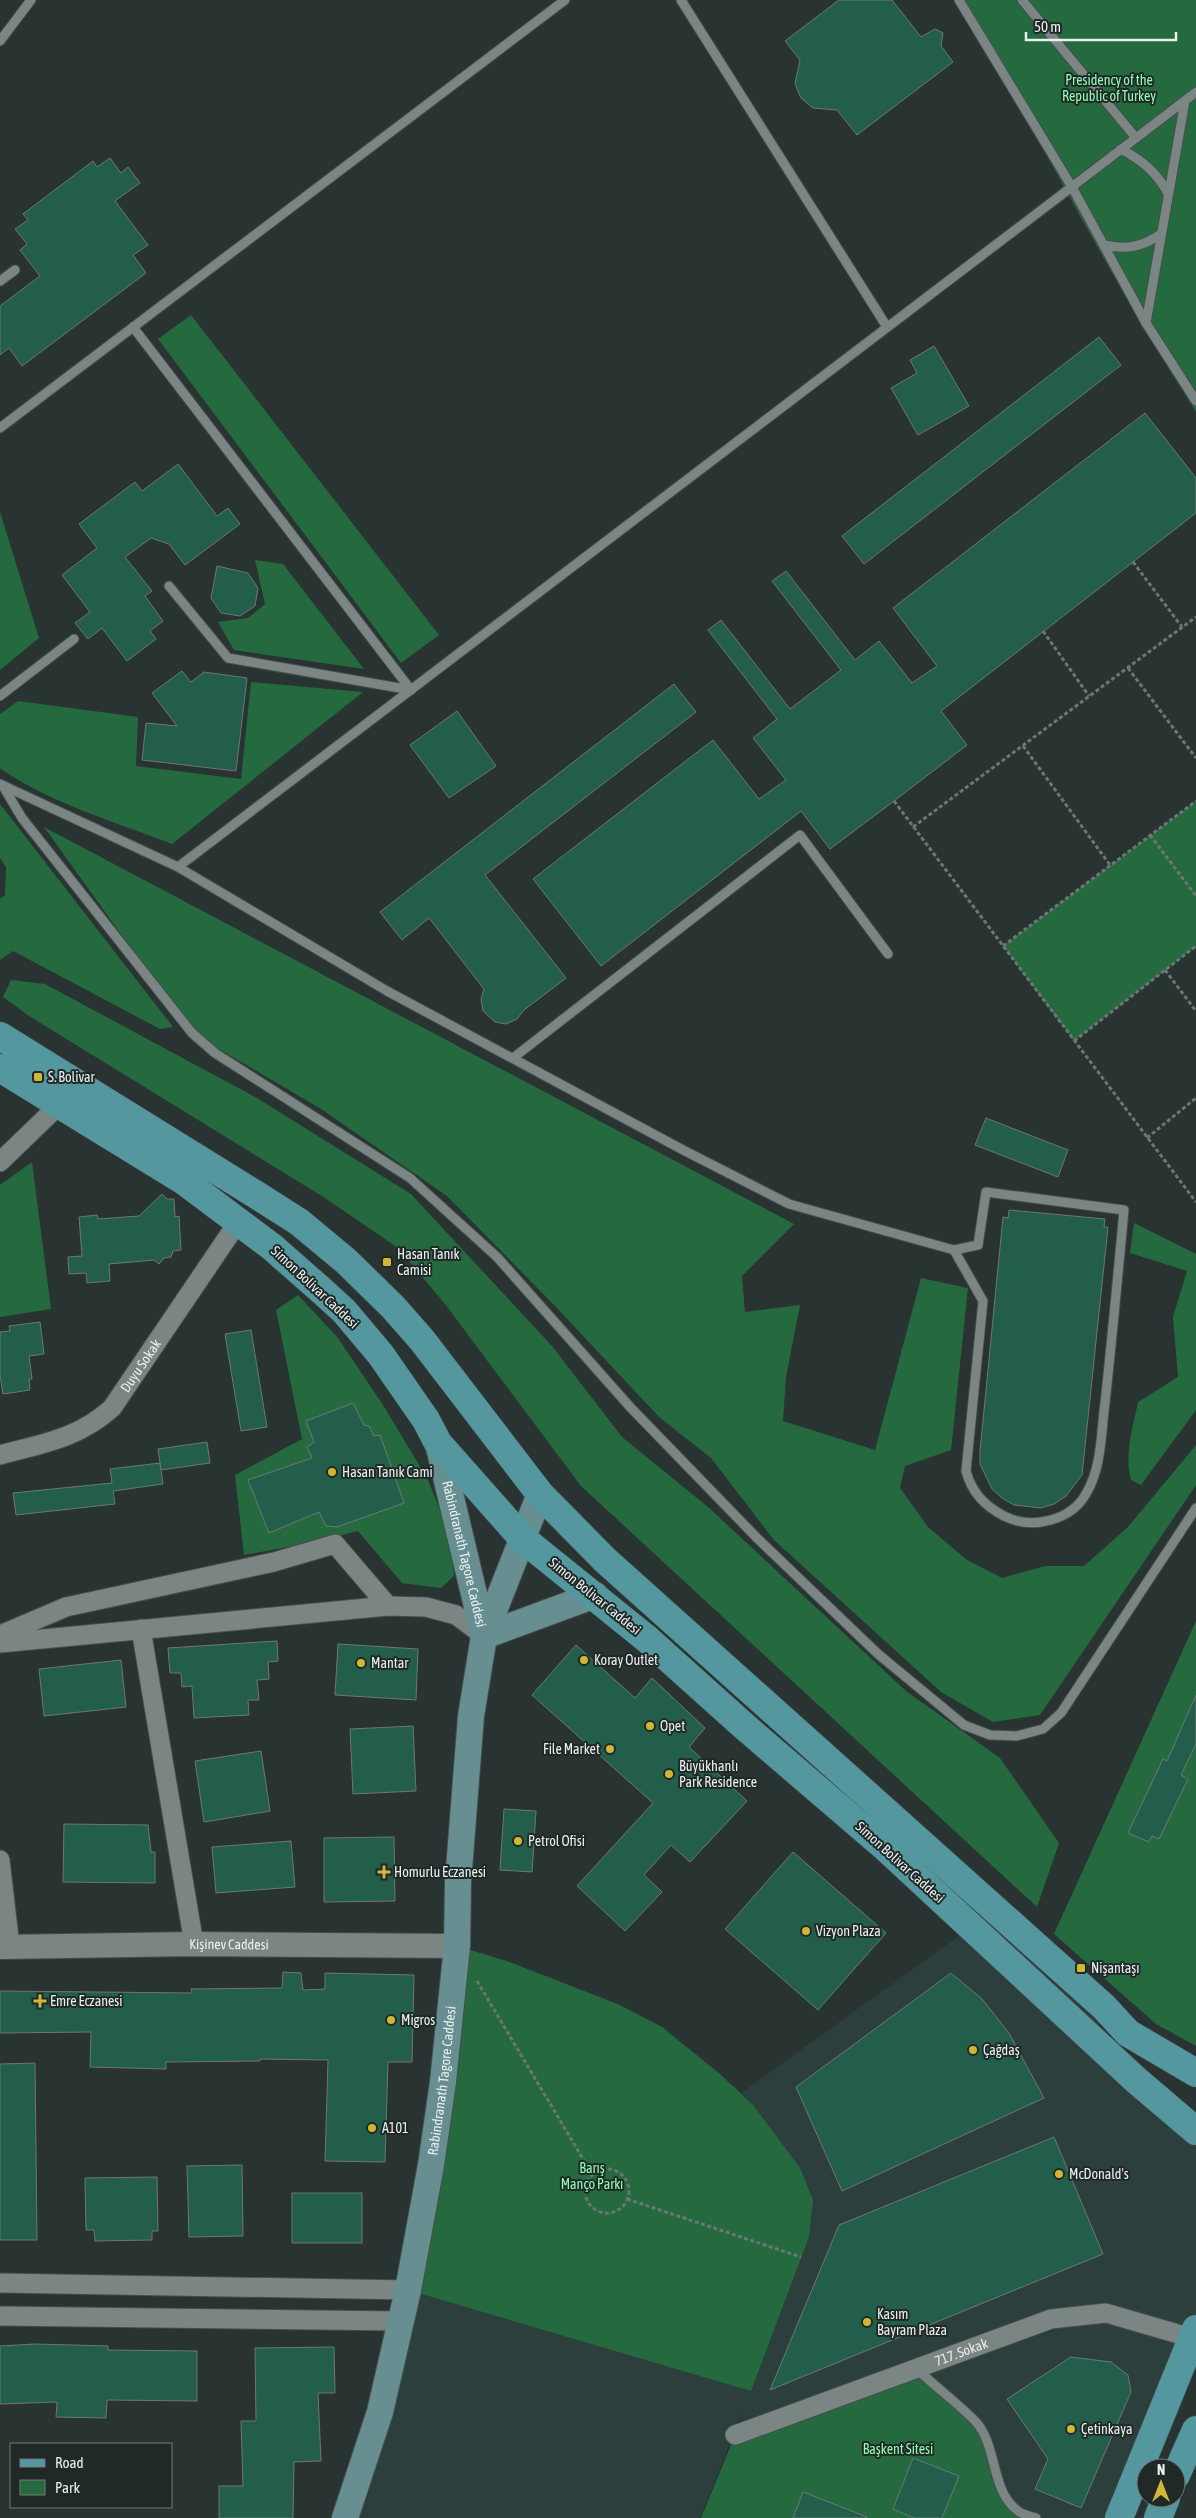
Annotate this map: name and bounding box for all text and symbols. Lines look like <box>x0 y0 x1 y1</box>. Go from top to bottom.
scale bar <box>1026 10 1176 42</box>
text: 50 m <box>1034 18 1061 35</box>
park label: Presidency of the Republic of Turkey <box>1062 72 1156 104</box>
place label: S. Bolivar <box>48 1069 96 1085</box>
marker: S. Bolivar <box>32 1071 44 1083</box>
street label: Simon Bolivar Caddesi <box>268 1242 362 1332</box>
place label: Hasan Tanık Camisi <box>397 1246 460 1278</box>
marker: Hasan Tanık Camisi <box>381 1256 393 1268</box>
street label: Duyu Sokak <box>117 1336 164 1395</box>
place label: Hasan Tanık Cami <box>342 1464 433 1480</box>
marker: Hasan Tanık Cami <box>326 1466 338 1478</box>
street label: Rabindranath Tagore Caddesi <box>439 1479 490 1629</box>
street label: Simon Bolivar Caddesi <box>546 1554 644 1638</box>
place label: Koray Outlet <box>594 1652 658 1668</box>
marker: Koray Outlet <box>578 1654 590 1666</box>
place label: Mantar <box>371 1655 409 1671</box>
marker: Mantar <box>355 1657 367 1669</box>
place label: Opet <box>660 1718 685 1734</box>
marker: Opet <box>644 1720 656 1732</box>
place label: File Market <box>543 1741 600 1757</box>
marker: File Market <box>604 1743 616 1755</box>
place label: Büyükhanlı Park Residence <box>679 1758 757 1790</box>
marker: Büyükhanlı Park Residence <box>663 1768 675 1780</box>
street label: Simon Bolivar Caddesi <box>853 1818 947 1906</box>
place label: Petrol Ofisi <box>528 1833 585 1849</box>
marker: Petrol Ofisi <box>512 1835 524 1847</box>
place label: Homurlu Eczanesi <box>394 1864 486 1880</box>
marker: Homurlu Eczanesi <box>378 1866 390 1878</box>
place label: Vizyon Plaza <box>816 1923 881 1939</box>
marker: Vizyon Plaza <box>800 1925 812 1937</box>
street label: Kişinev Caddesi <box>189 1936 269 1953</box>
place label: Nişantaşı <box>1091 1960 1139 1976</box>
marker: Nişantaşı <box>1075 1962 1087 1974</box>
place label: Emre Eczanesi <box>50 1993 122 2009</box>
marker: Emre Eczanesi <box>34 1995 46 2007</box>
street label: Rabindranath Tagore Caddesi <box>424 2005 459 2156</box>
place label: Migros <box>401 2012 435 2028</box>
marker: Migros <box>385 2014 397 2026</box>
place label: Çağdaş <box>983 2042 1020 2058</box>
marker: Çağdaş <box>967 2044 979 2056</box>
place label: A101 <box>382 2120 409 2136</box>
marker: A101 <box>366 2122 378 2134</box>
park label: Barış Manço Parkı <box>561 2160 623 2192</box>
place label: McDonald's <box>1069 2166 1129 2182</box>
marker: McDonald's <box>1053 2168 1065 2180</box>
place label: Kasım Bayram Plaza <box>877 2306 947 2338</box>
marker: Kasım Bayram Plaza <box>861 2316 873 2328</box>
street label: 717. Sokak <box>932 2335 990 2369</box>
place label: Çetinkaya <box>1081 2421 1133 2437</box>
marker: Çetinkaya <box>1065 2423 1077 2435</box>
park label: Başkent Sitesi <box>863 2441 933 2457</box>
legend <box>10 2443 172 2508</box>
text: Road <box>55 2454 84 2471</box>
north arrow <box>1136 2458 1186 2508</box>
text: N <box>1157 2462 1165 2478</box>
text: Park <box>55 2479 80 2496</box>

